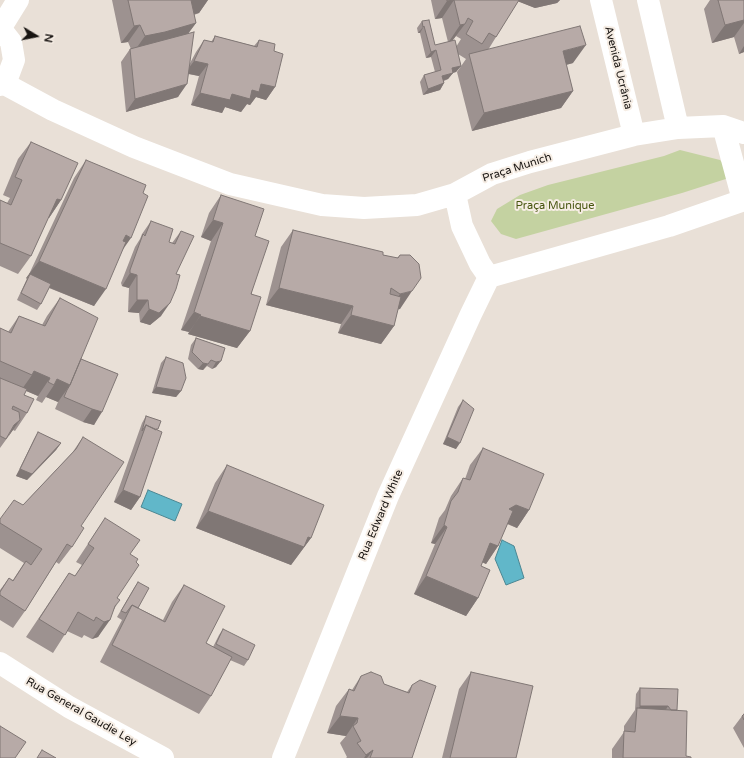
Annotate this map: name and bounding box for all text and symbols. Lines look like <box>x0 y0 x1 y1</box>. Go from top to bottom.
north arrow <box>16 16 56 56</box>
street label: Avenida Ucrânia <box>601 25 635 111</box>
text: N <box>41 33 55 44</box>
street label: Praça Munich <box>481 151 553 185</box>
park label: Praça Munique <box>515 199 595 213</box>
street label: Rua Edward White <box>356 468 406 562</box>
street label: Rua General Gaudie Ley <box>23 675 139 749</box>

